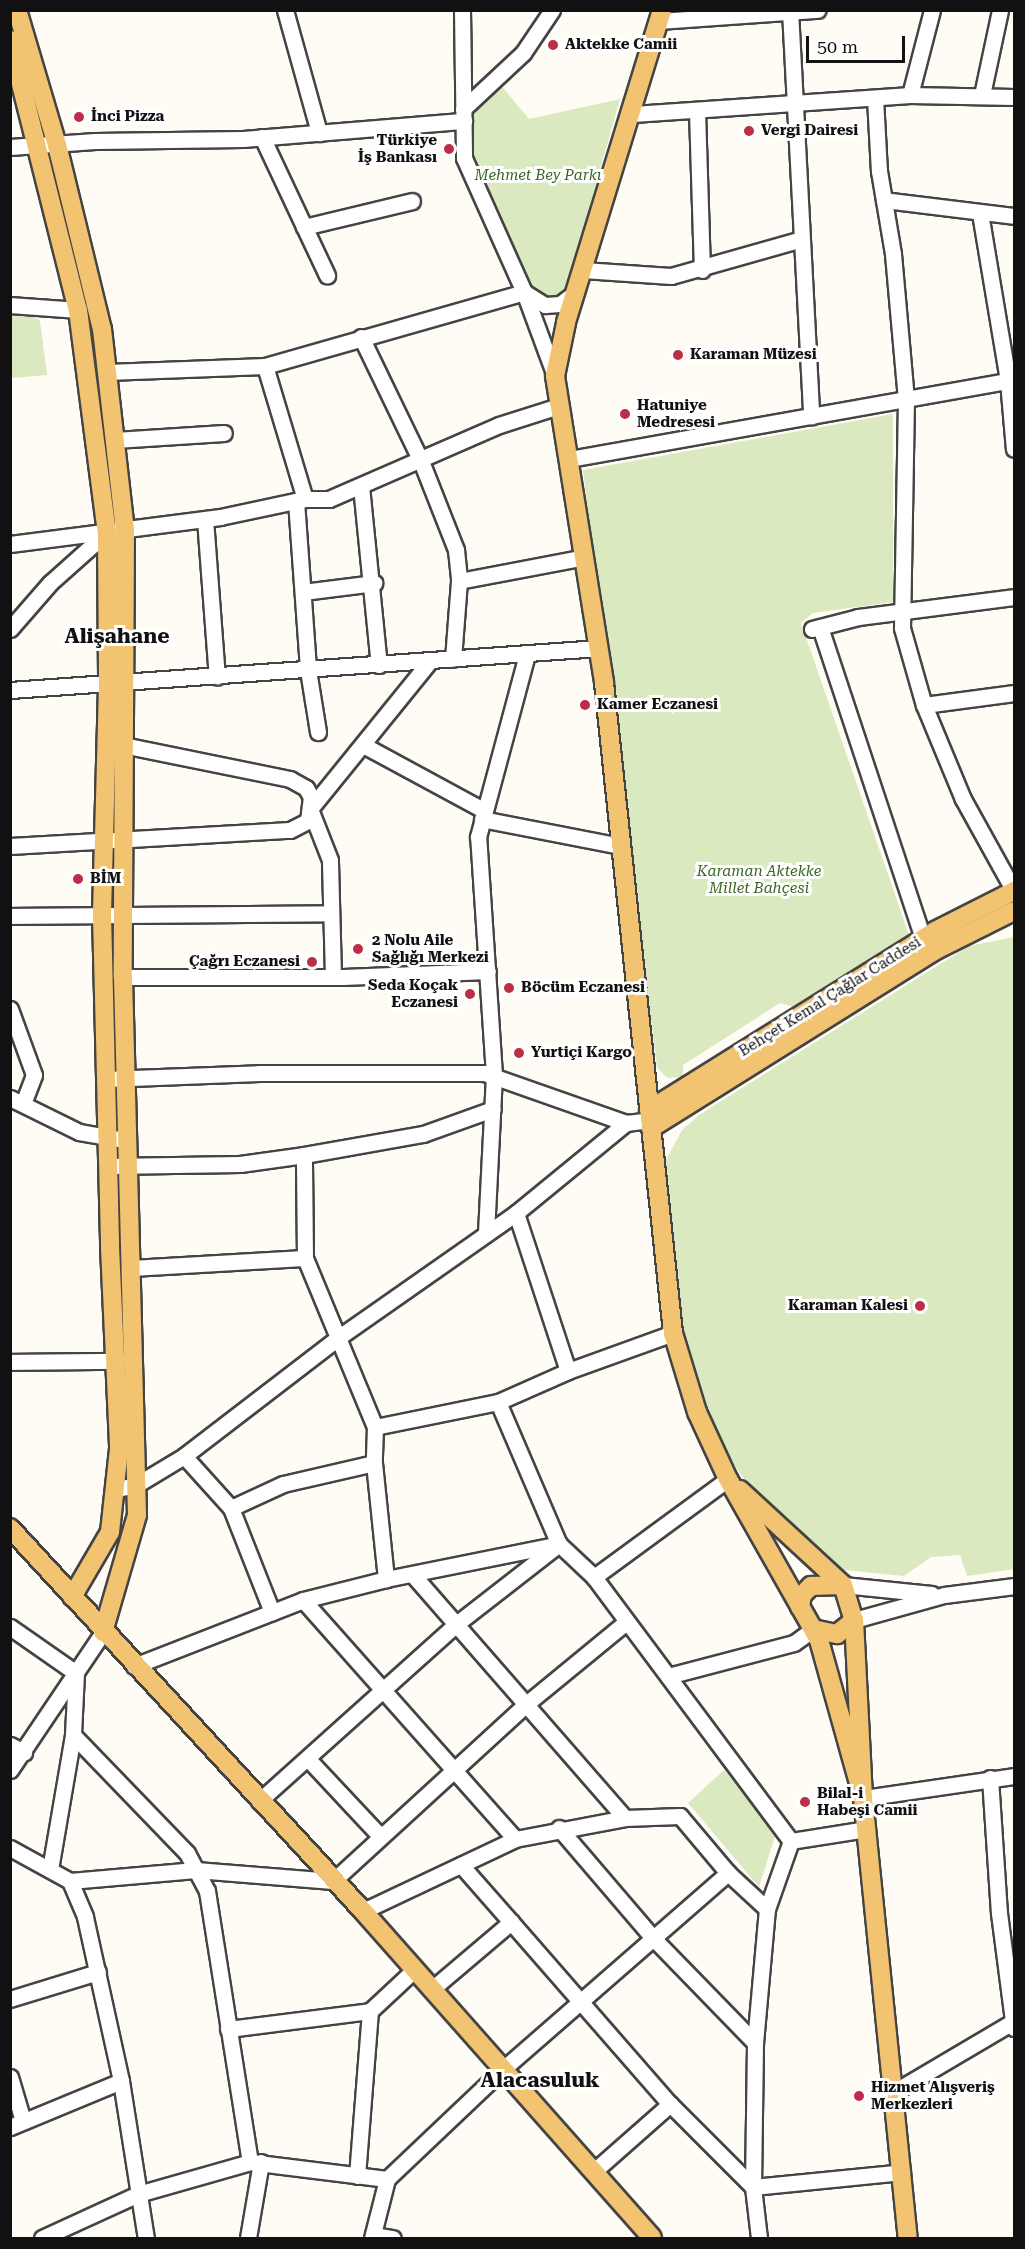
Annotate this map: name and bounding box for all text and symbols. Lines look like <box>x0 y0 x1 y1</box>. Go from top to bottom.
scale bar <box>809 24 908 62</box>
place label: Aktekke Camii <box>565 36 677 54</box>
text: 50 m <box>817 36 858 57</box>
marker: Aktekke Camii <box>546 38 560 52</box>
place label: İnci Pizza <box>91 108 164 126</box>
marker: İnci Pizza <box>72 110 86 124</box>
place label: Vergi Dairesi <box>761 122 858 140</box>
marker: Vergi Dairesi <box>742 124 756 138</box>
place label: Türkiye İş Bankası <box>358 131 437 166</box>
marker: Türkiye İş Bankası <box>442 142 456 156</box>
park label: Mehmet Bey Parkı <box>474 167 602 185</box>
place label: Karaman Müzesi <box>690 346 817 364</box>
marker: Karaman Müzesi <box>671 348 685 362</box>
place label: Hatuniye Medresesi <box>637 396 715 431</box>
marker: Hatuniye Medresesi <box>618 407 632 421</box>
district label: Alişahane <box>64 623 170 649</box>
place label: Kamer Eczanesi <box>597 696 718 714</box>
marker: Kamer Eczanesi <box>578 698 592 712</box>
park label: Karaman Aktekke Millet Bahçesi <box>697 862 821 897</box>
place label: BİM <box>90 870 121 888</box>
marker: BİM <box>71 872 85 886</box>
place label: 2 Nolu Aile Sağlığı Merkezi <box>372 931 489 966</box>
street label: Behçet Kemal Çağlar Caddesi <box>736 933 924 1061</box>
marker: 2 Nolu Aile Sağlığı Merkezi <box>349 940 367 958</box>
place label: Çağrı Eczanesi <box>189 953 300 971</box>
marker: Çağrı Eczanesi <box>305 955 319 969</box>
place label: Seda Koçak Eczanesi <box>368 976 458 1011</box>
place label: Böcüm Eczanesi <box>521 979 645 997</box>
marker: Böcüm Eczanesi <box>502 981 516 995</box>
marker: Seda Koçak Eczanesi <box>463 987 477 1001</box>
place label: Yurtiçi Kargo <box>531 1044 632 1062</box>
marker: Yurtiçi Kargo <box>512 1046 526 1060</box>
place label: Karaman Kalesi <box>788 1297 908 1315</box>
marker: Karaman Kalesi <box>913 1299 927 1313</box>
place label: Bilal-i Habeşi Camii <box>817 1784 917 1819</box>
marker: Bilal-i Habeşi Camii <box>798 1795 812 1809</box>
district label: Alacasuluk <box>481 2067 599 2093</box>
place label: Hizmet Alışveriş Merkezleri <box>871 2078 995 2113</box>
marker: Hizmet Alışveriş Merkezleri <box>852 2089 866 2103</box>

